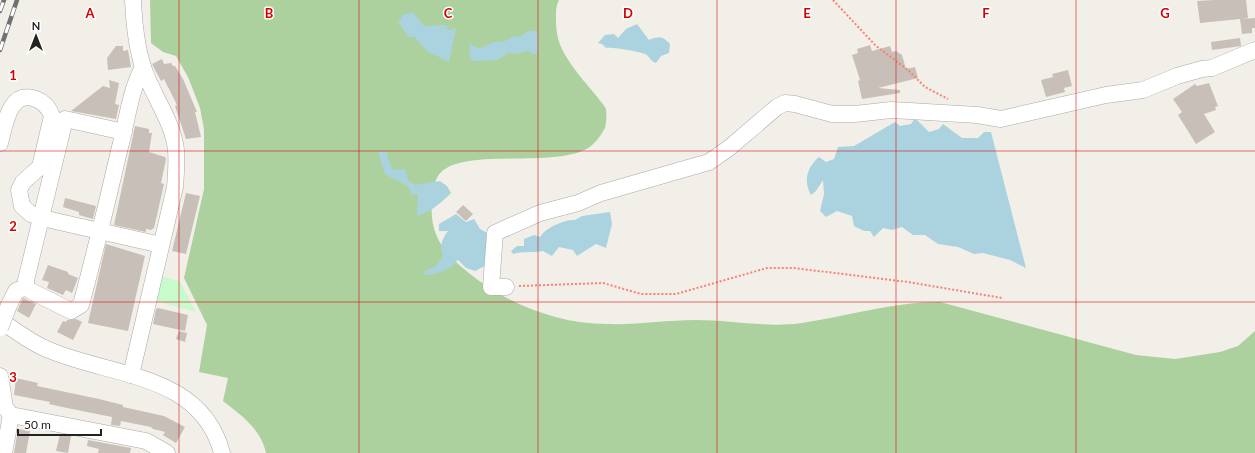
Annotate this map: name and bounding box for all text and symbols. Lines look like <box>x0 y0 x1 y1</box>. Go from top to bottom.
text: A <box>84 5 95 21</box>
text: B <box>265 5 274 21</box>
text: C <box>444 5 453 21</box>
text: D <box>623 5 633 21</box>
text: E <box>803 5 811 21</box>
text: F <box>982 5 990 21</box>
text: G <box>1160 5 1170 21</box>
north arrow <box>16 16 56 56</box>
text: N <box>32 19 40 32</box>
text: 1 <box>9 67 17 83</box>
text: 2 <box>9 218 17 234</box>
text: 3 <box>9 369 17 385</box>
scale bar <box>18 411 101 437</box>
text: 50 m <box>24 417 51 432</box>

